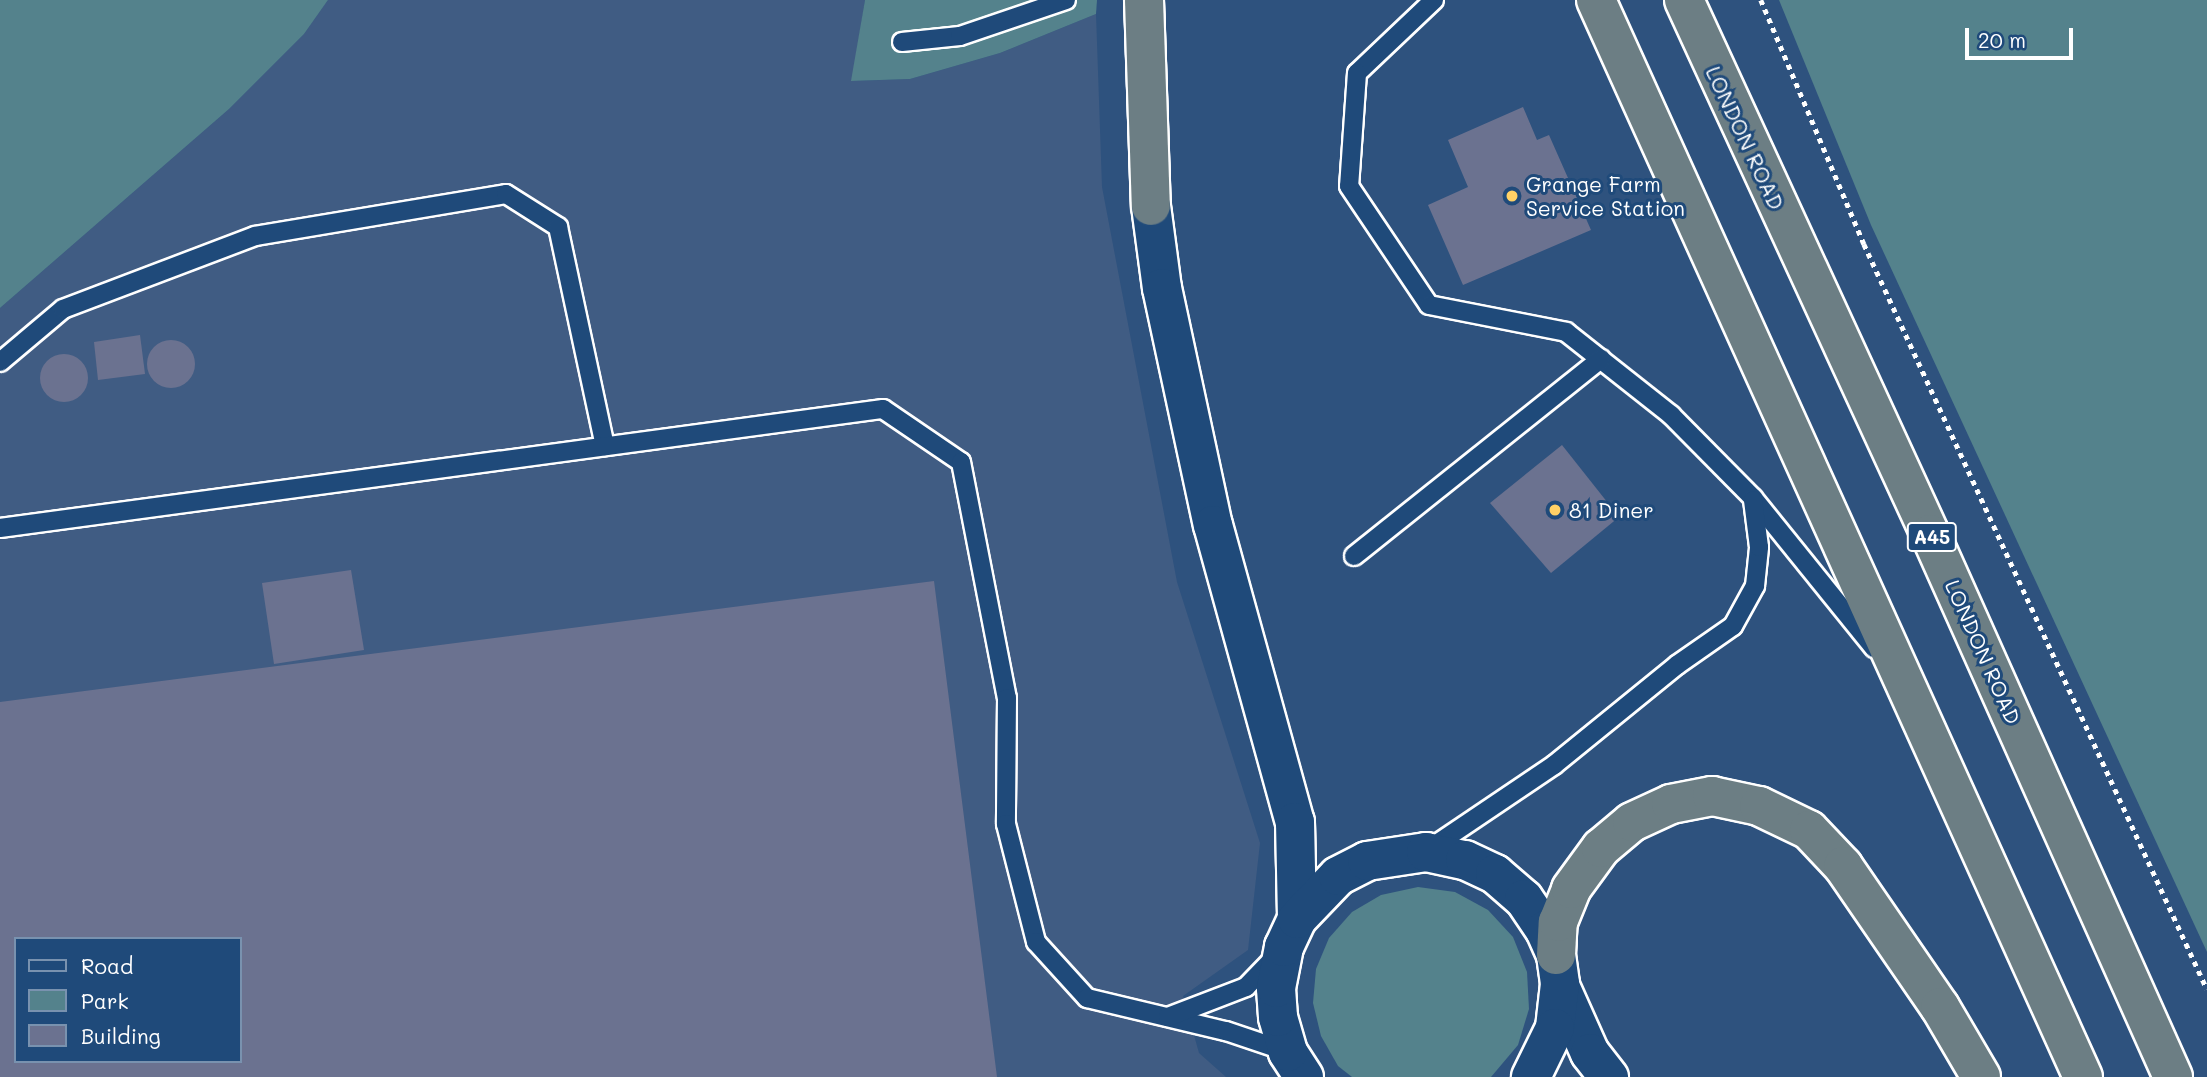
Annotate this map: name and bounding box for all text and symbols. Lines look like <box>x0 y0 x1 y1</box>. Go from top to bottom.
scale bar <box>1969 14 2078 58</box>
text: 20 m <box>1978 26 2026 53</box>
street label: LONDON ROAD <box>1701 62 1789 214</box>
place label: Grange Farm Service Station <box>1526 171 1685 221</box>
marker: Grange Farm Service Station <box>1504 188 1520 204</box>
place label: 81 Diner <box>1569 497 1654 523</box>
marker: 81 Diner <box>1547 502 1563 518</box>
road number: A45 <box>1906 522 1958 552</box>
street label: LONDON ROAD <box>1940 576 2026 728</box>
legend <box>14 937 242 1063</box>
text: Road <box>81 952 133 979</box>
text: Park <box>81 987 129 1014</box>
text: Building <box>81 1022 161 1049</box>

